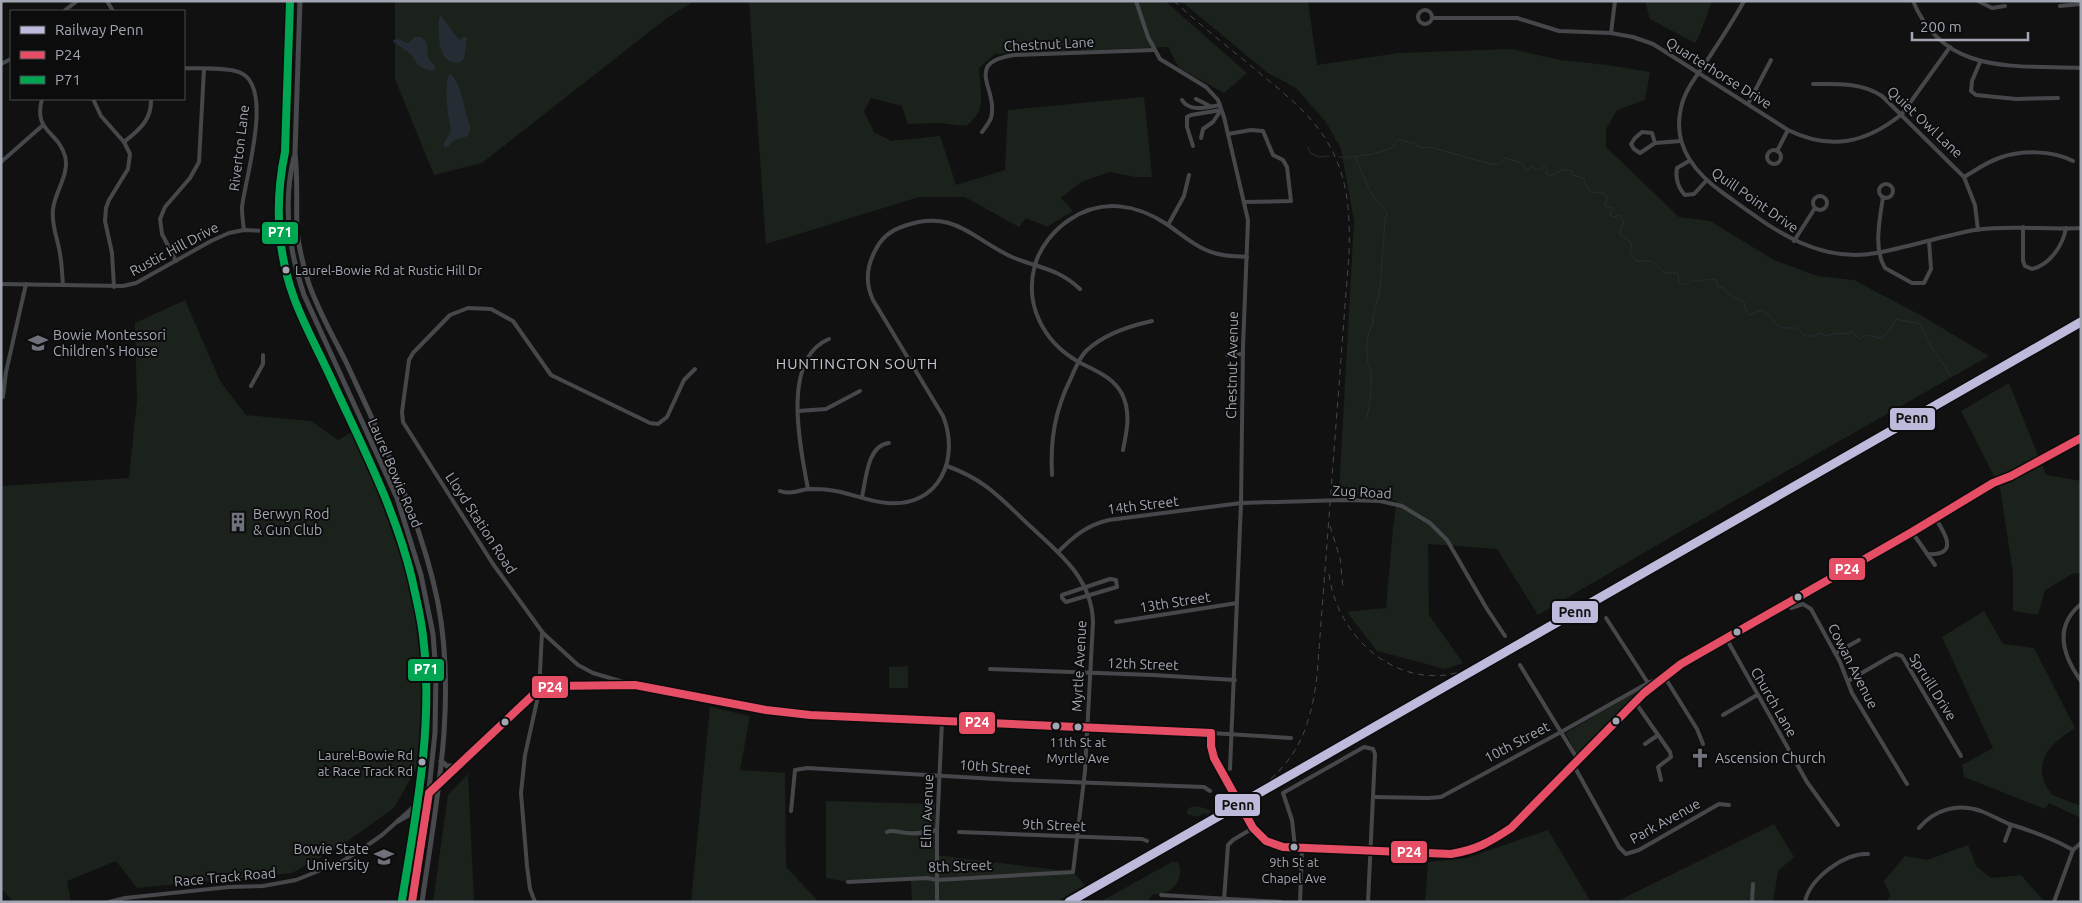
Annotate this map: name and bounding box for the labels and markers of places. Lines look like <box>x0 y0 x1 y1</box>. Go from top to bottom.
place label: Laurel-Bowie Rd at Rustic Hill Dr <box>295 263 482 277</box>
marker: Laurel-Bowie Rd at Rustic Hill Dr <box>281 265 291 275</box>
place label: Bowie Montessori Children's House <box>53 327 166 359</box>
school or university icon: Bowie Montessori Children's House <box>27 332 49 354</box>
place label: Berwyn Rod & Gun Club <box>253 506 329 538</box>
building icon: Berwyn Rod & Gun Club <box>227 511 249 533</box>
unlabelled marker <box>1793 592 1803 602</box>
unlabelled marker <box>1732 627 1742 637</box>
unlabelled marker <box>1611 716 1621 726</box>
unlabelled marker <box>500 717 510 727</box>
unlabelled marker <box>1051 721 1061 731</box>
marker: 11th St at Myrtle Ave <box>1073 722 1083 732</box>
place label: 11th St at Myrtle Ave <box>1047 735 1109 765</box>
church icon: Ascension Church <box>1689 747 1711 769</box>
place label: Laurel-Bowie Rd at Race Track Rd <box>318 748 413 778</box>
place label: Ascension Church <box>1715 750 1826 766</box>
marker: Laurel-Bowie Rd at Race Track Rd <box>417 757 427 767</box>
place label: Bowie State University <box>294 841 369 873</box>
marker: 9th St at Chapel Ave <box>1289 842 1299 852</box>
school or university icon: Bowie State University <box>373 846 395 868</box>
place label: 9th St at Chapel Ave <box>1261 855 1327 885</box>

